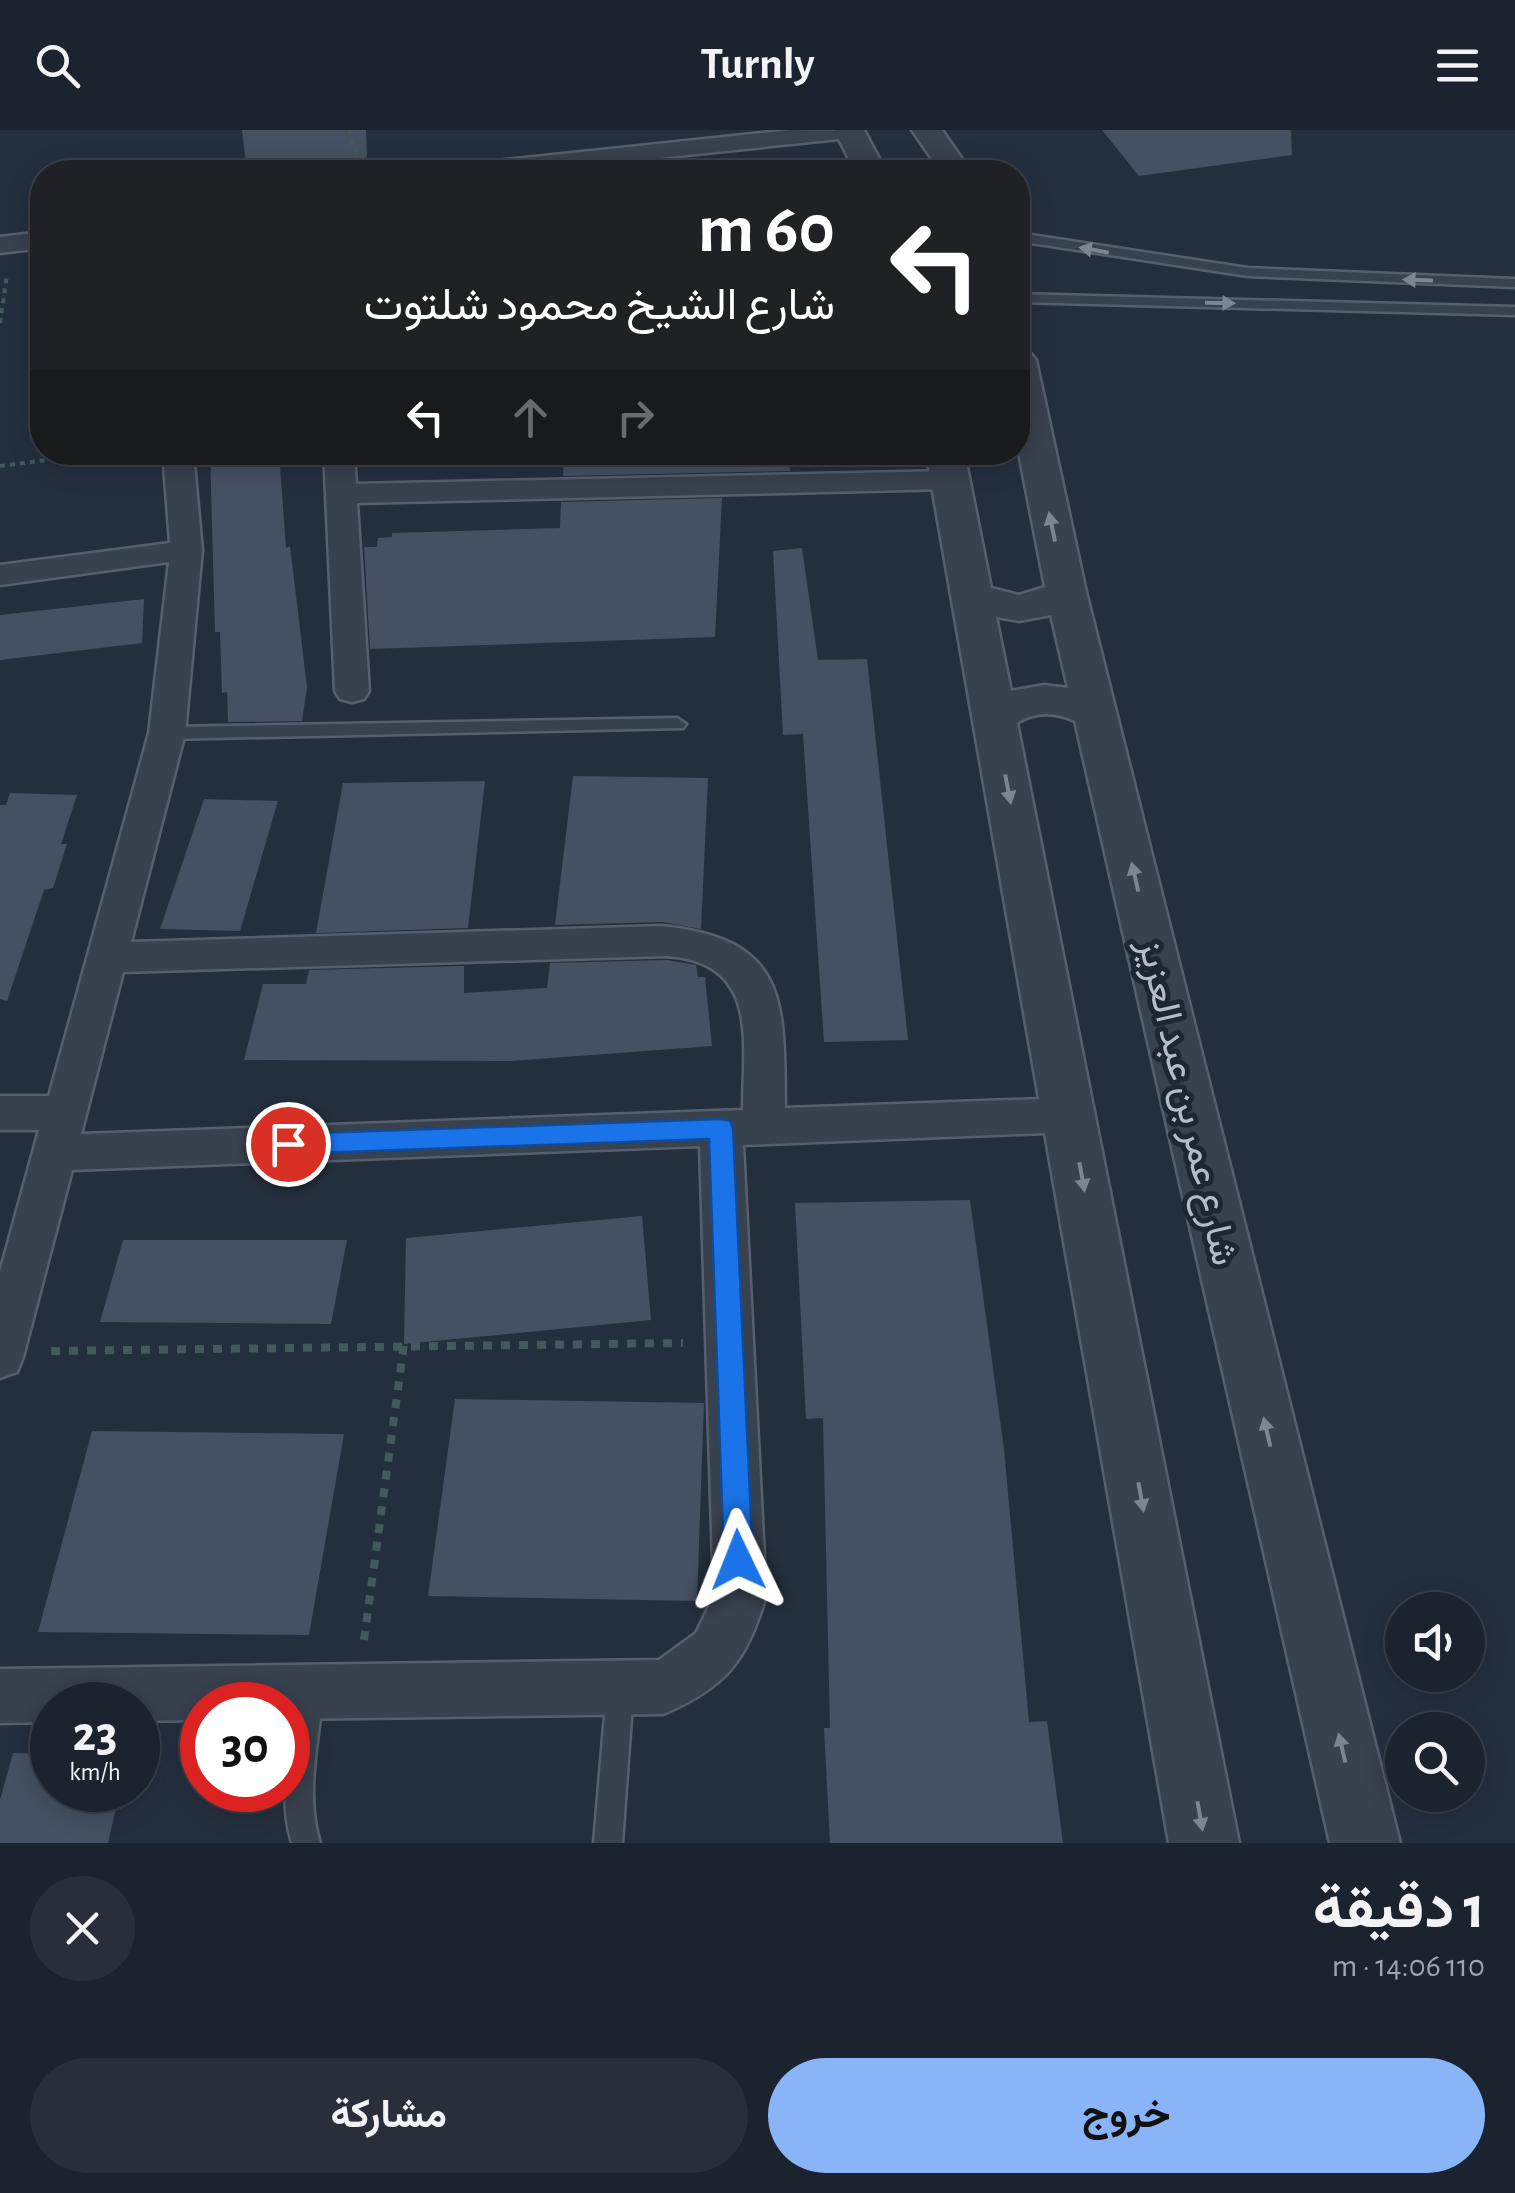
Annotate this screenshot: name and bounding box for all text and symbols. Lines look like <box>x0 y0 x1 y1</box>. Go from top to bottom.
icon: search <box>30 38 85 93</box>
icon: menu <box>1430 38 1485 93</box>
text: Turnly <box>700 42 815 87</box>
text: 60 m <box>698 195 835 265</box>
icon: left <box>870 200 1000 330</box>
one-way arrow <box>1078 241 1110 257</box>
one-way arrow <box>1401 272 1433 288</box>
text: شارع الشيخ محمود شلتوت <box>364 283 835 328</box>
one-way arrow <box>1204 296 1236 312</box>
icon: left <box>398 390 453 445</box>
icon: ahead <box>503 390 558 445</box>
icon: right <box>608 390 663 445</box>
one-way arrow <box>1044 511 1060 542</box>
one-way arrow <box>1001 774 1016 805</box>
one-way arrow <box>1127 861 1142 892</box>
street label: شارع عمر بن عبد العزيز <box>1126 935 1243 1270</box>
pin <box>246 1102 331 1187</box>
icon: arrive <box>261 1117 316 1172</box>
one-way arrow <box>1075 1162 1090 1193</box>
one-way arrow <box>1259 1416 1274 1447</box>
one-way arrow <box>1134 1482 1149 1513</box>
position arrow <box>686 1508 790 1612</box>
map controls <box>1385 1592 1485 1812</box>
button: sound <box>1385 1592 1485 1692</box>
speed limit sign: 30 <box>180 1682 310 1812</box>
text: 23 <box>72 1710 118 1760</box>
button: search <box>1385 1712 1485 1812</box>
one-way arrow <box>1334 1732 1349 1763</box>
text: km/h <box>69 1760 121 1785</box>
one-way arrow <box>1192 1801 1208 1832</box>
button: close <box>30 1876 135 1981</box>
text: 1 دقيقة <box>1313 1879 1485 1939</box>
text: 110 m · 14:06 <box>1332 1950 1485 1982</box>
button: مشاركة <box>30 2058 748 2173</box>
button: خروج <box>768 2058 1485 2173</box>

